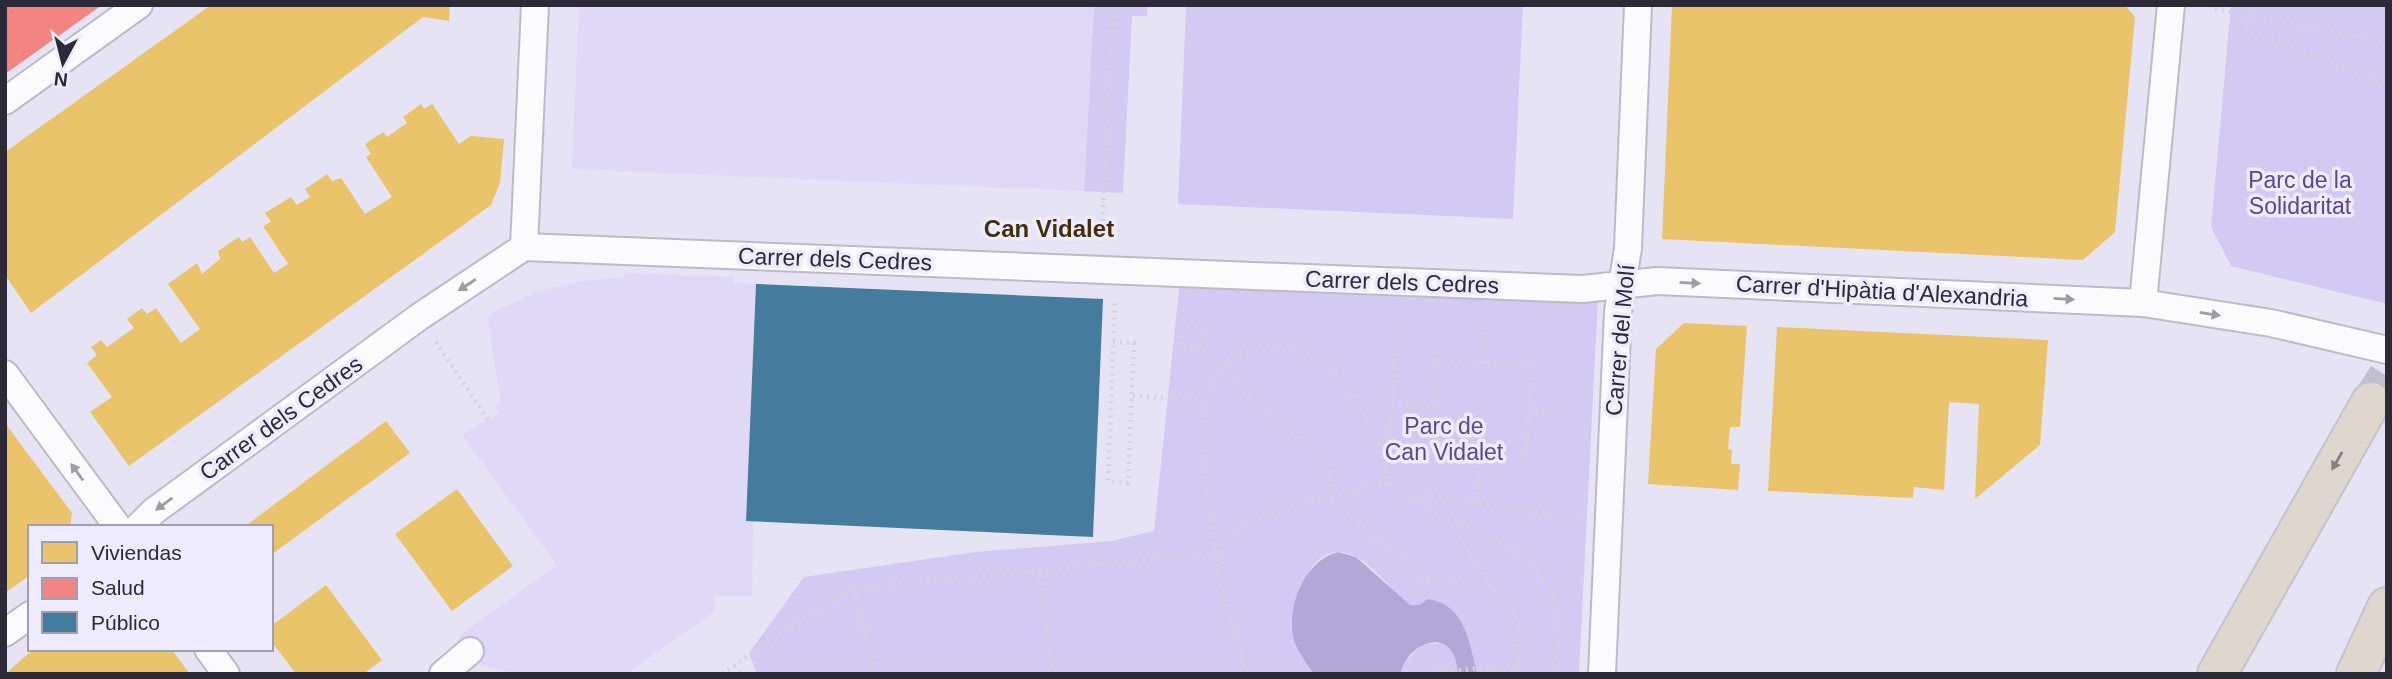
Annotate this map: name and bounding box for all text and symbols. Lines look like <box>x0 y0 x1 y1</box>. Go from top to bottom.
north arrow <box>28 28 98 98</box>
text: N <box>53 68 69 91</box>
park label: Parc de la Solidaritat <box>2248 167 2352 219</box>
district label: Can Vidalet <box>984 215 1114 242</box>
street label: Carrer dels Cedres <box>737 243 933 275</box>
street label: Carrer del Molí <box>1600 263 1640 417</box>
street label: Carrer dels Cedres <box>1304 266 1500 298</box>
street label: Carrer d'Hipàtia d'Alexandria <box>1735 270 2029 312</box>
one-way arrow <box>1680 277 1702 288</box>
one-way arrow <box>458 278 477 291</box>
one-way arrow <box>2054 294 2076 305</box>
one-way arrow <box>2199 309 2221 320</box>
street label: Carrer dels Cedres <box>195 350 367 486</box>
park label: Parc de Can Vidalet <box>1385 413 1504 465</box>
one-way arrow <box>2331 452 2343 471</box>
one-way arrow <box>71 463 85 481</box>
one-way arrow <box>155 497 173 511</box>
legend <box>28 525 273 651</box>
text: Viviendas <box>91 541 182 564</box>
text: Salud <box>91 576 145 599</box>
text: Público <box>91 611 160 634</box>

